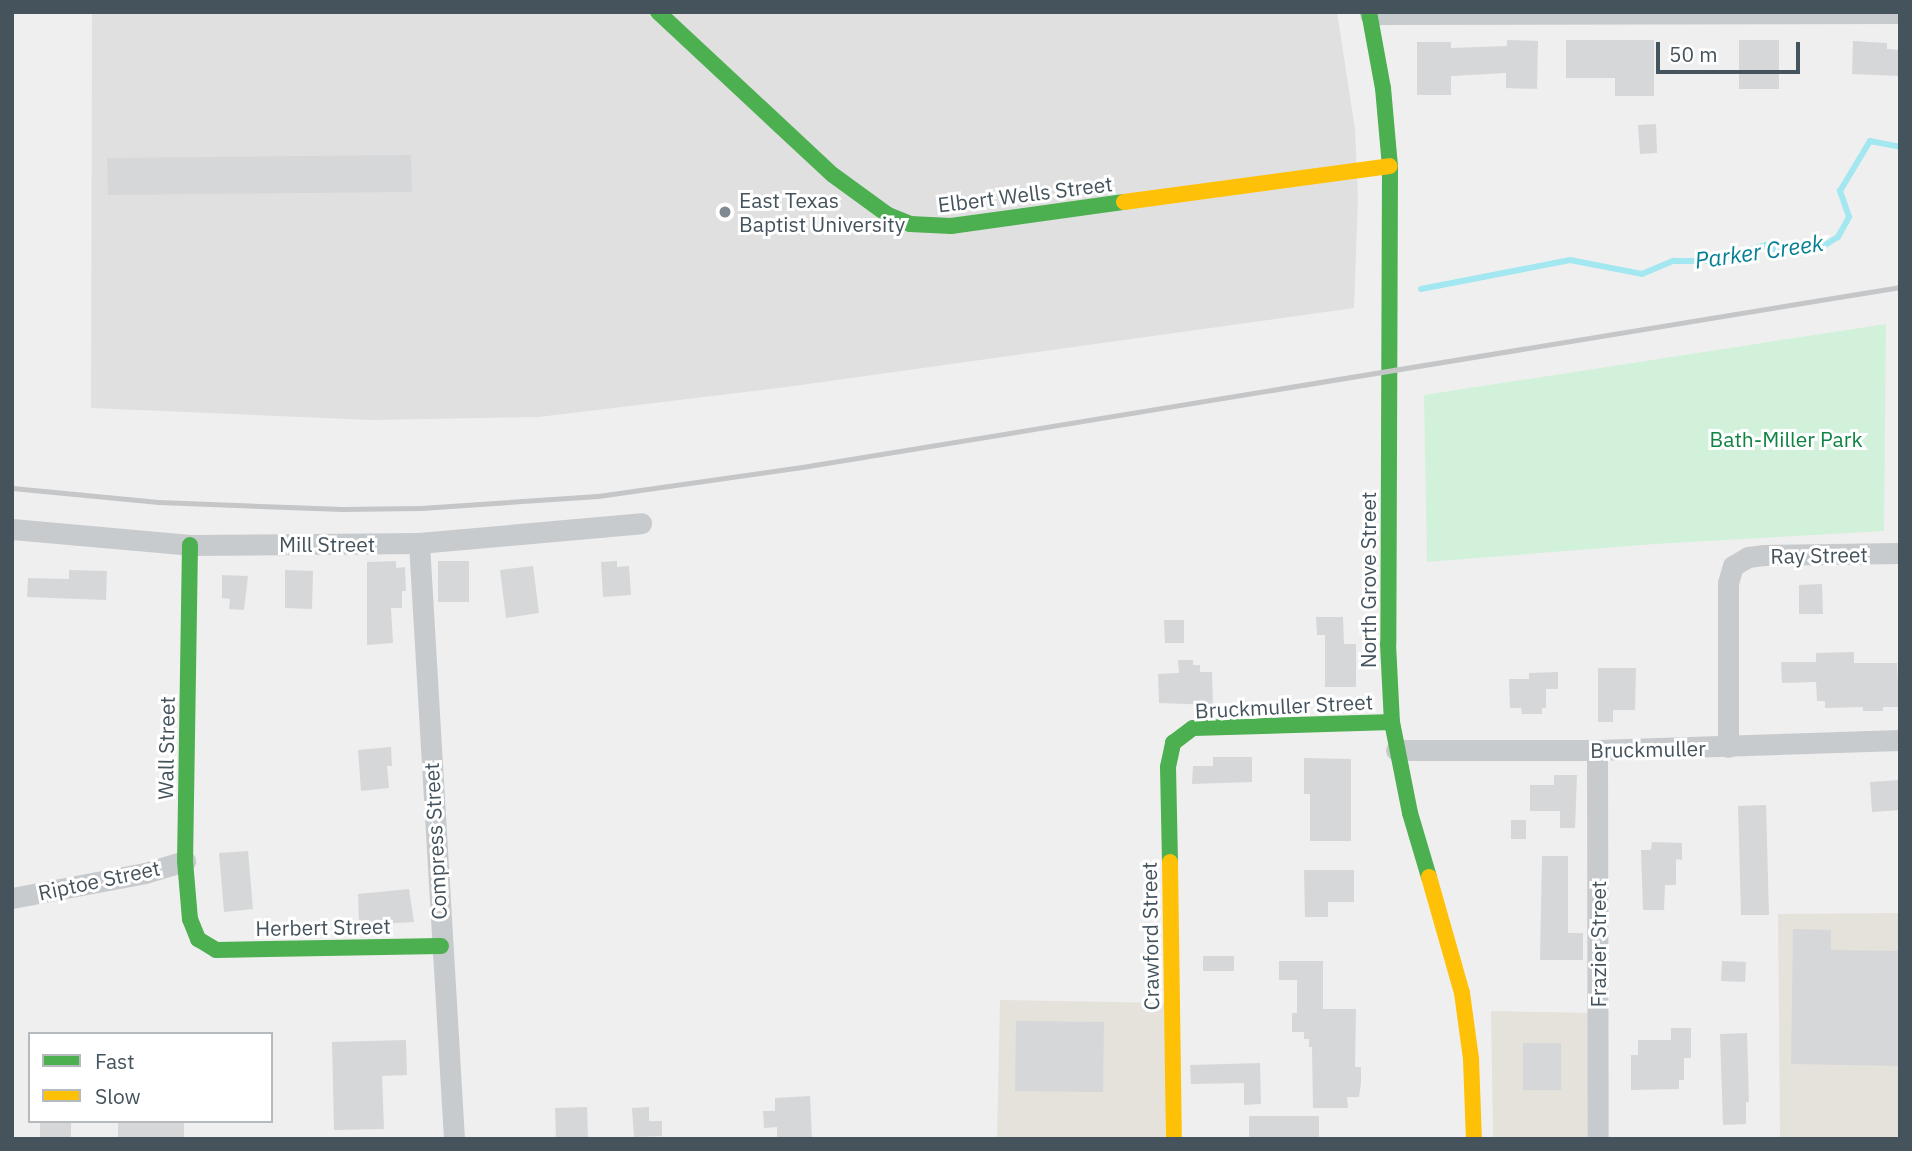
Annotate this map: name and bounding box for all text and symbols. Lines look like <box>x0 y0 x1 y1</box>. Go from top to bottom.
scale bar <box>1660 28 1804 72</box>
text: 50 m <box>1669 40 1718 68</box>
street label: Elbert Wells Street <box>936 171 1114 217</box>
place label: East Texas Baptist University <box>739 187 905 237</box>
marker: East Texas Baptist University <box>717 204 733 220</box>
water label: Parker Creek <box>1693 228 1825 274</box>
park label: Bath-Miller Park <box>1710 426 1862 452</box>
street label: North Grove Street <box>1355 492 1381 668</box>
street label: Mill Street <box>279 531 375 557</box>
street label: Ray Street <box>1770 542 1868 568</box>
street label: Bruckmuller Street <box>1194 689 1374 723</box>
street label: Wall Street <box>152 696 180 800</box>
street label: Bruckmuller <box>1590 735 1706 763</box>
street label: Compress Street <box>418 762 452 920</box>
street label: Riptoe Street <box>36 855 162 905</box>
street label: Crawford Street <box>1136 861 1164 1011</box>
street label: Frazier Street <box>1585 881 1611 1007</box>
street label: Herbert Street <box>255 913 391 941</box>
legend <box>28 1032 273 1123</box>
text: Fast <box>95 1047 135 1075</box>
text: Slow <box>95 1082 141 1110</box>

